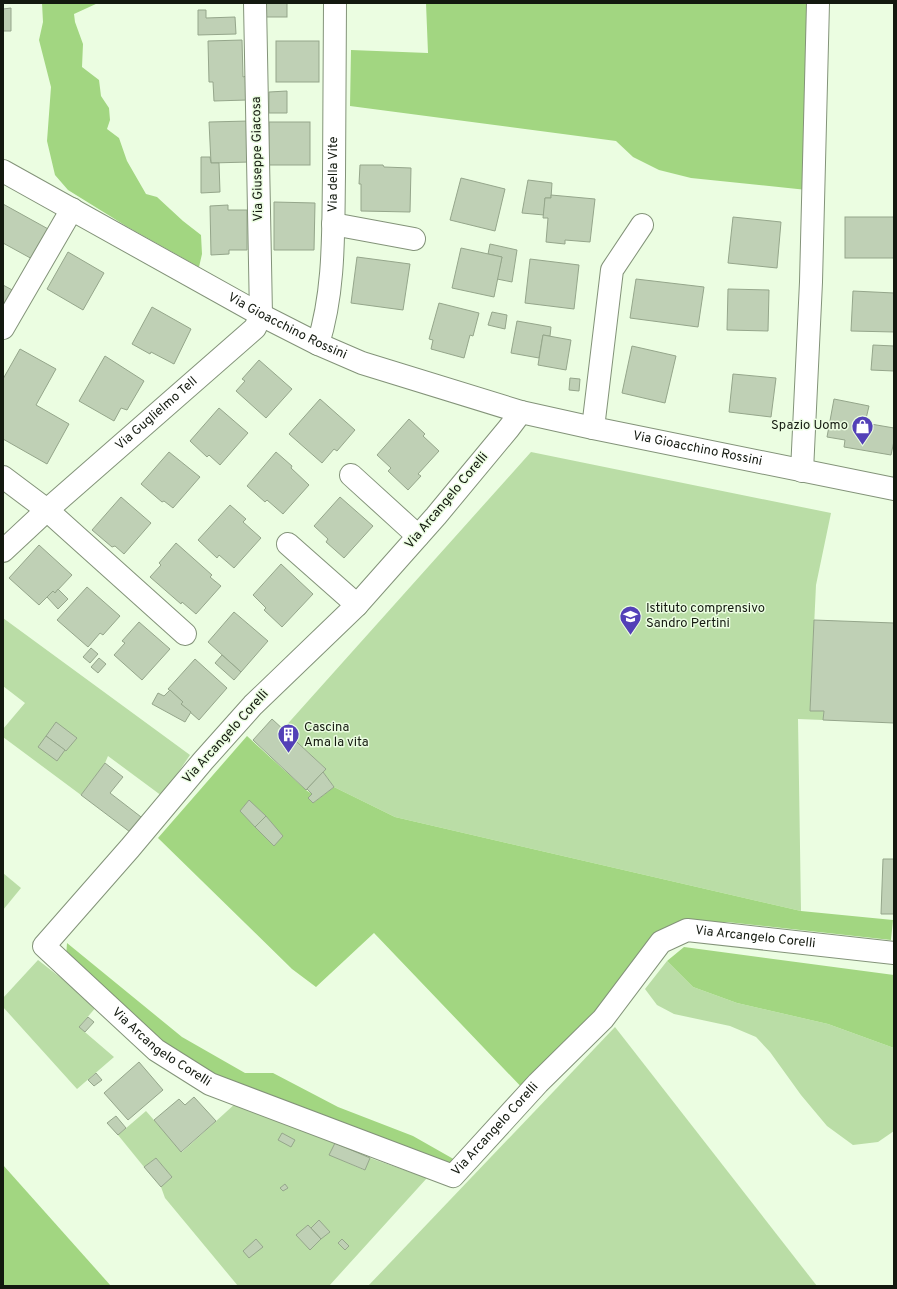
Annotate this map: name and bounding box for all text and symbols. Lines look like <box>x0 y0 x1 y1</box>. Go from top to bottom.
street label: Via Giuseppe Giacosa <box>249 96 267 222</box>
street label: Via della Vite <box>326 136 342 212</box>
street label: Via Gioacchino Rossini <box>225 290 349 363</box>
street label: Via Guglielmo Tell <box>113 374 201 454</box>
shop icon: Spazio Uomo <box>850 413 876 446</box>
place label: Spazio Uomo <box>771 418 848 434</box>
street label: Via Gioacchino Rossini <box>631 428 764 470</box>
street label: Via Arcangelo Corelli <box>402 449 492 553</box>
place label: Istituto comprensivo Sandro Pertini <box>646 601 765 632</box>
school or university icon: Istituto comprensivo Sandro Pertini <box>617 603 643 636</box>
street label: Via Arcangelo Corelli <box>180 687 272 787</box>
place label: Cascina Ama la vita <box>304 720 369 751</box>
building icon: Cascina Ama la vita <box>276 722 302 755</box>
street label: Via Arcangelo Corelli <box>694 923 816 952</box>
street label: Via Arcangelo Corelli <box>108 1005 214 1090</box>
street label: Via Arcangelo Corelli <box>449 1079 542 1180</box>

